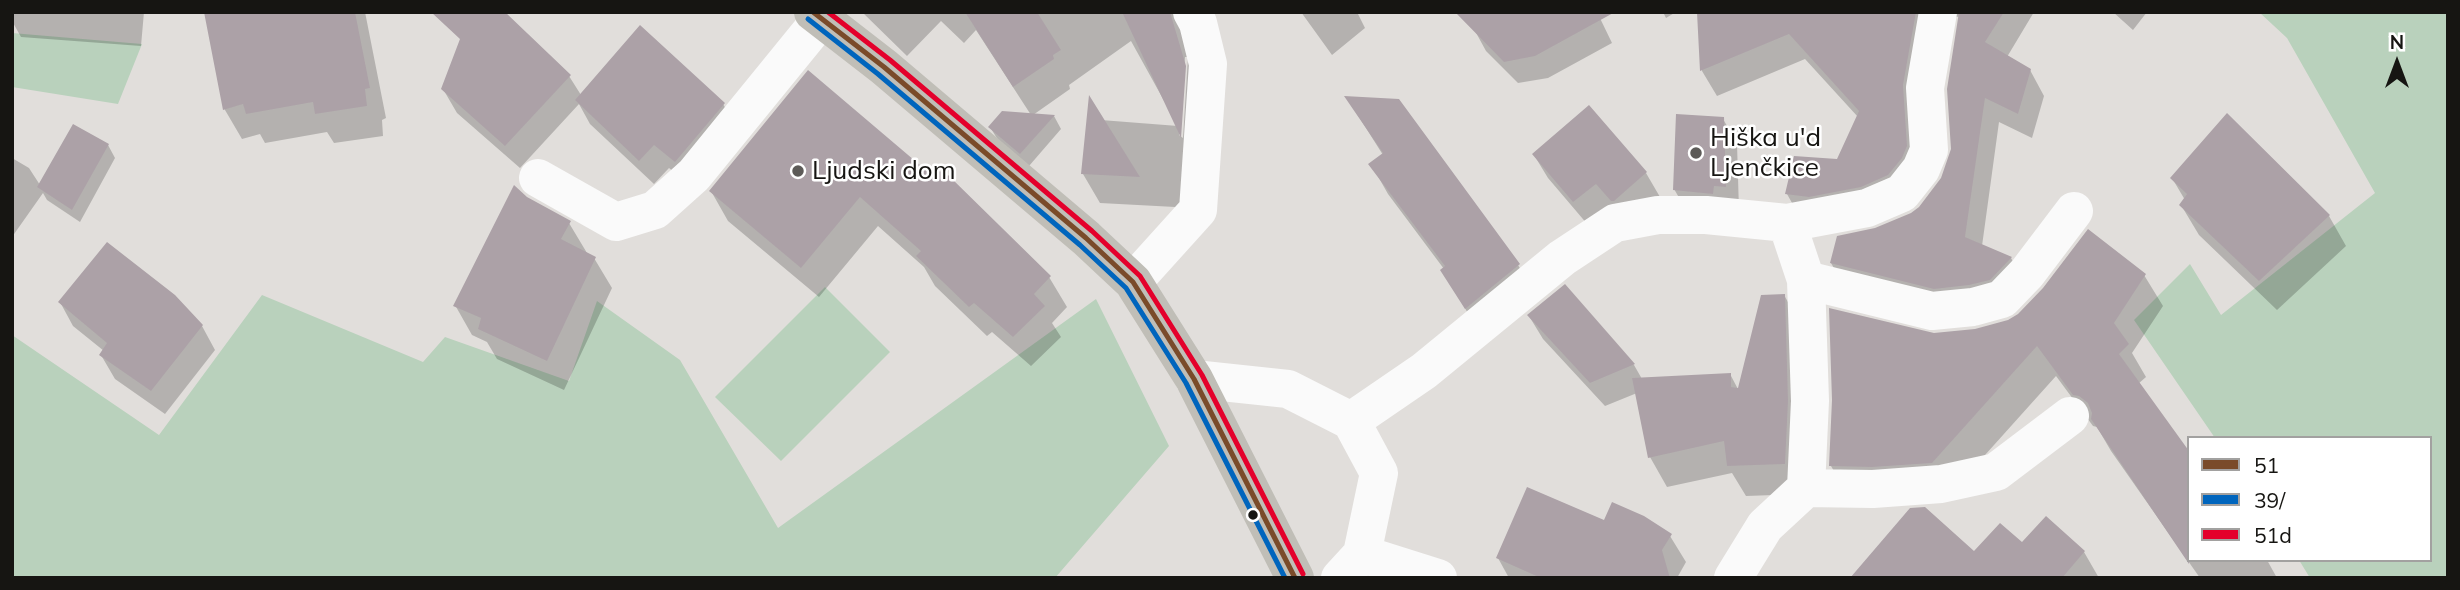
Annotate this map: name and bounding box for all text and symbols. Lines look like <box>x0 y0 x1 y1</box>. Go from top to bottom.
north arrow <box>2362 28 2432 98</box>
text: N <box>2390 30 2404 54</box>
place label: Hiška u'd Ljenčkice <box>1710 122 1821 184</box>
marker: Hiška u'd Ljenčkice <box>1688 145 1704 161</box>
place label: Ljudski dom <box>812 155 955 187</box>
marker: Ljudski dom <box>790 163 806 179</box>
legend <box>2187 436 2432 562</box>
text: 51 <box>2254 452 2279 478</box>
text: 39/ <box>2254 487 2285 513</box>
unlabelled marker <box>1246 508 1260 522</box>
text: 51d <box>2254 522 2292 548</box>

